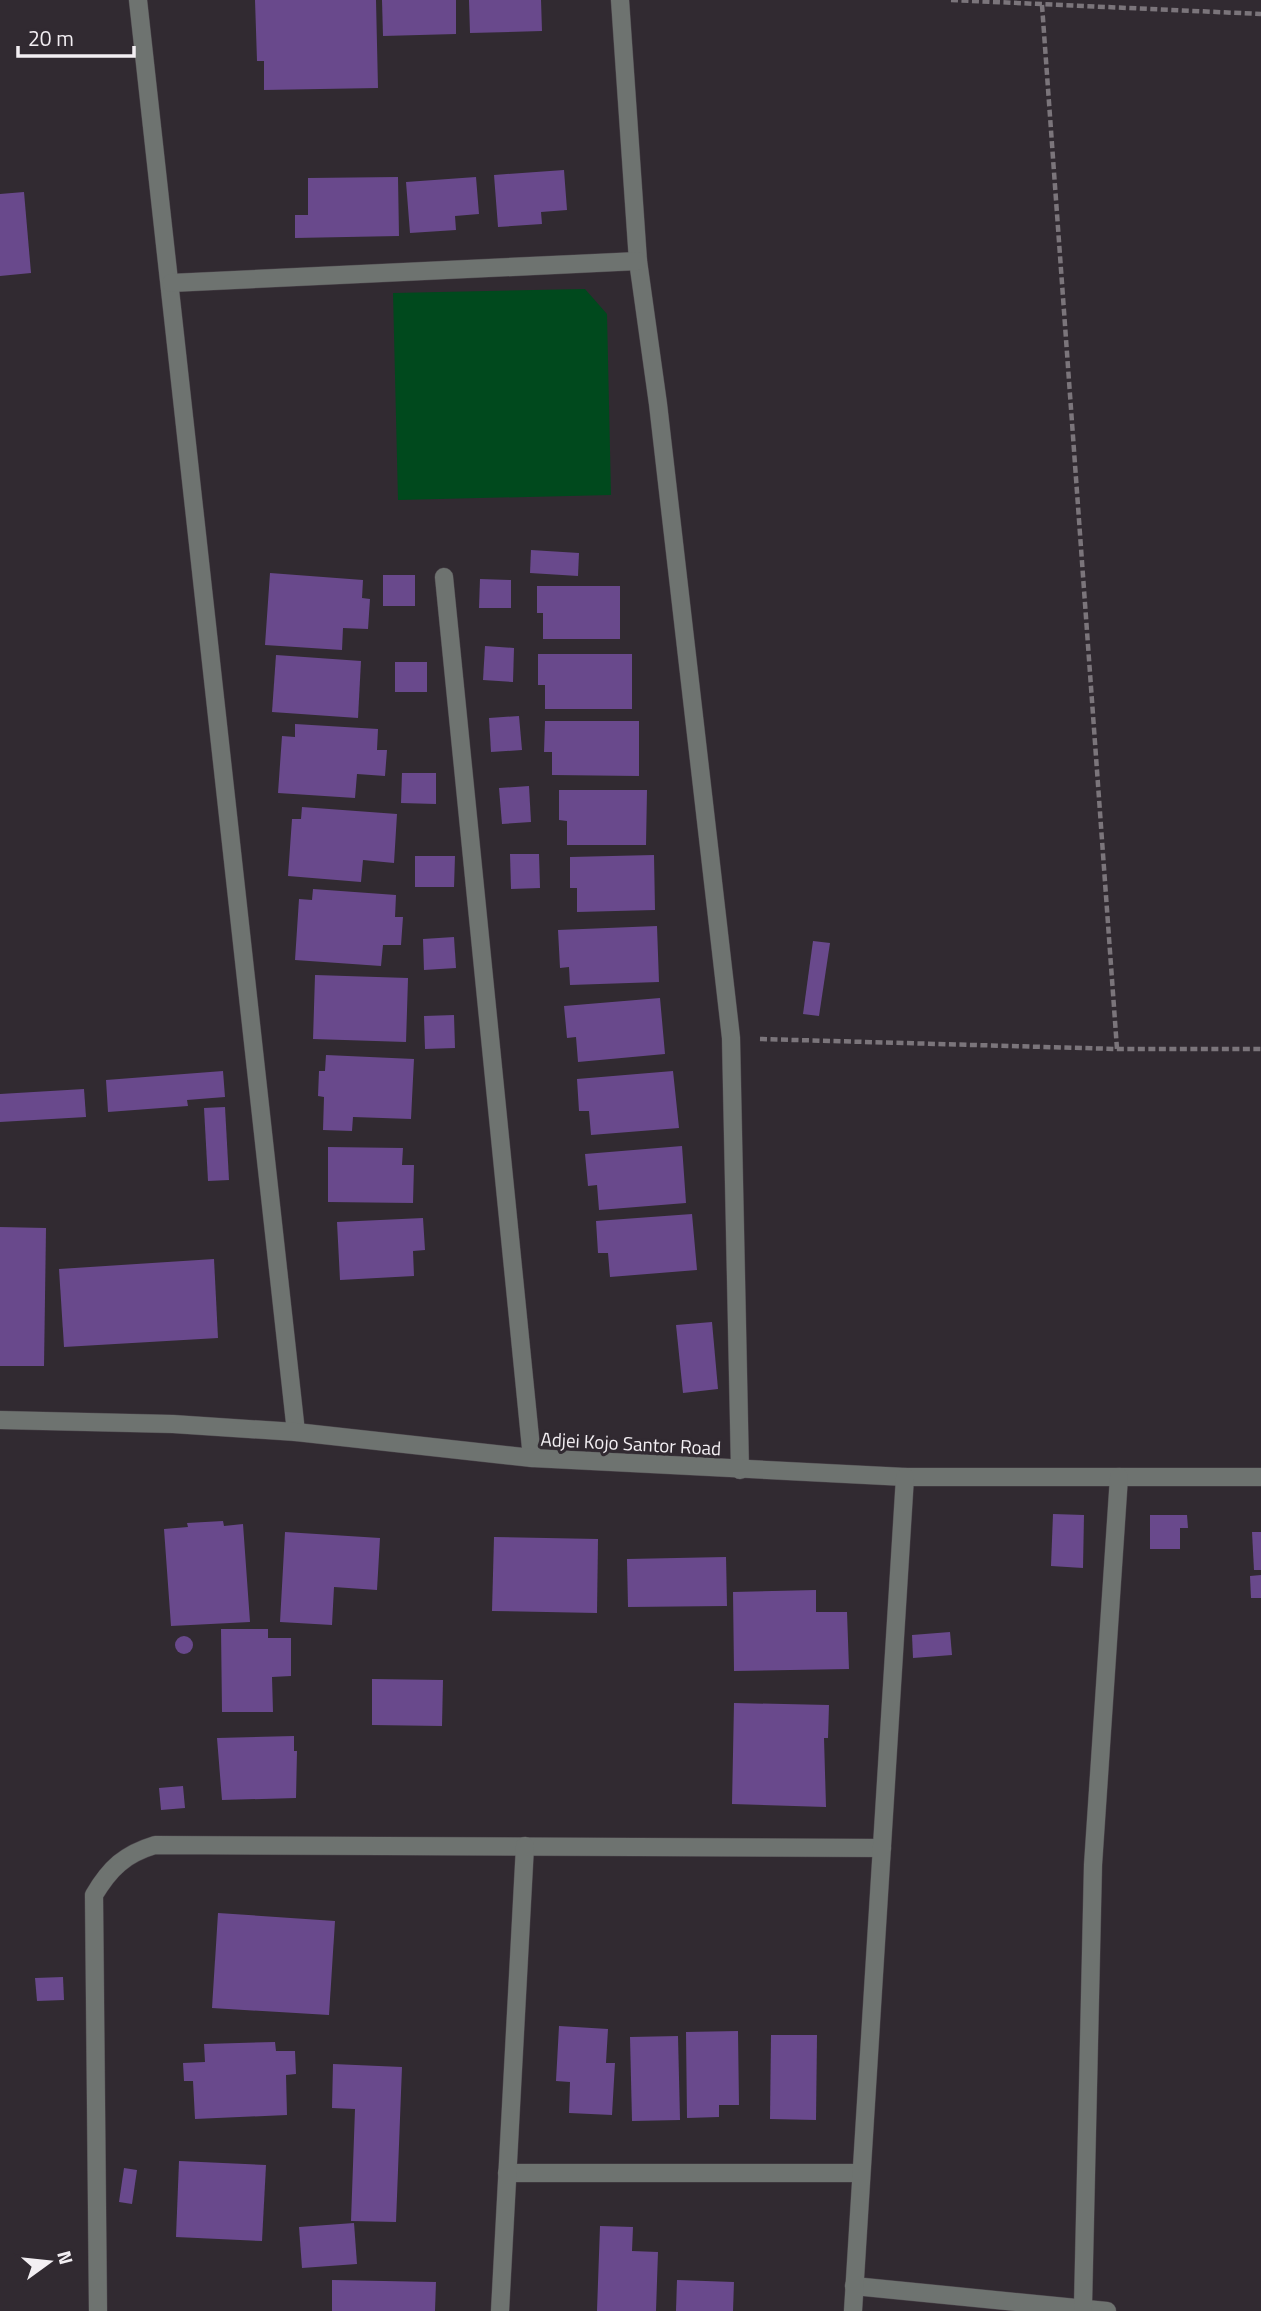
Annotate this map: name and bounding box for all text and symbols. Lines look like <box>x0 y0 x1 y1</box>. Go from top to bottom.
scale bar <box>18 14 133 58</box>
text: 20 m <box>28 22 74 54</box>
street label: Adjei Kojo Santor Road <box>540 1424 722 1462</box>
north arrow <box>14 2227 84 2297</box>
text: N <box>50 2247 82 2268</box>

